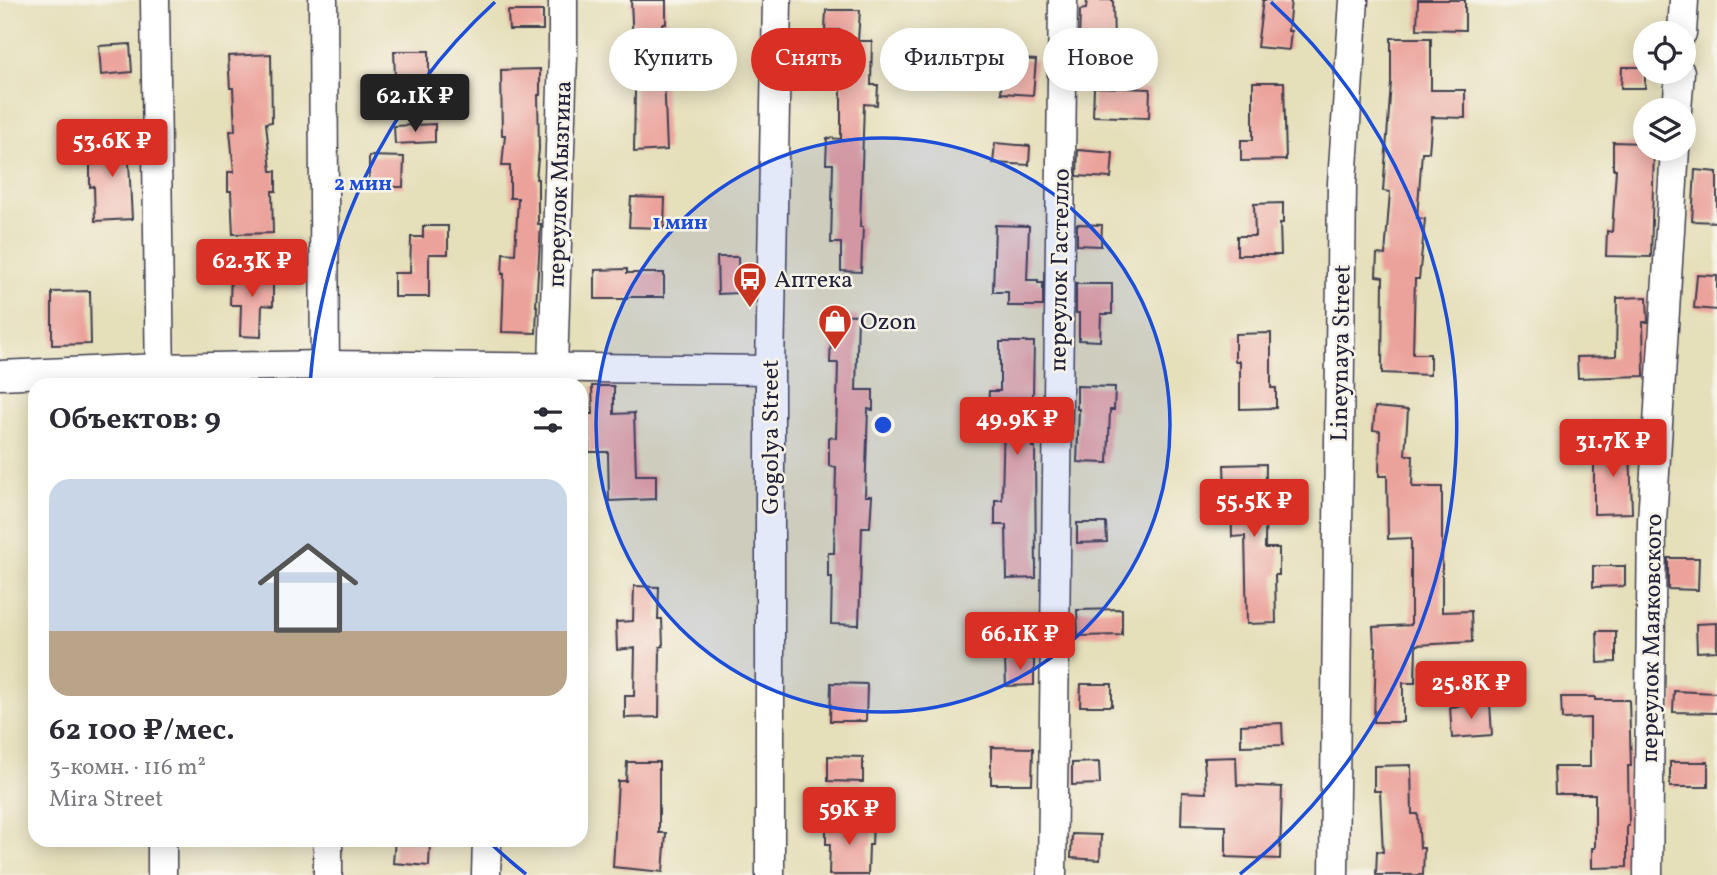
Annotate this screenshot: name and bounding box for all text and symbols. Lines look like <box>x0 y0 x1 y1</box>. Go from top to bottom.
map controls <box>1633 21 1696 161</box>
button: locate <box>1633 21 1696 84</box>
chip: Купить <box>609 28 737 91</box>
chip: Снять <box>751 28 866 91</box>
chip: Фильтры <box>880 28 1029 91</box>
chip: Новое <box>1043 28 1158 91</box>
pin: 62.1K ₽ <box>350 74 480 134</box>
street label: переулок Мызгина <box>540 80 582 288</box>
text: 62.1K ₽ <box>376 81 454 113</box>
button: layers <box>1633 98 1696 161</box>
pin: 53.6K ₽ <box>47 120 177 179</box>
text: 53.6K ₽ <box>73 126 151 158</box>
street label: переулок Гастелло <box>1042 168 1080 372</box>
text: 2 мин <box>334 170 392 199</box>
text: 1 мин <box>652 209 708 238</box>
pin: 62.3K ₽ <box>187 240 317 299</box>
text: 62.3K ₽ <box>212 246 292 278</box>
bus stop icon: Аптека <box>731 260 769 309</box>
place label: Аптека <box>774 264 853 298</box>
street label: Lineynaya Street <box>1323 264 1361 442</box>
shop icon: Ozon <box>816 302 854 351</box>
place label: Ozon <box>860 306 917 340</box>
street label: Gogolya Street <box>755 360 789 514</box>
pin: 49.9K ₽ <box>952 398 1082 457</box>
text: Объектов: 9 <box>49 399 221 441</box>
icon: filters <box>529 401 567 439</box>
text: 49.9K ₽ <box>976 404 1058 436</box>
centre of rings <box>871 413 895 437</box>
pin: 31.7K ₽ <box>1548 420 1678 479</box>
text: 31.7K ₽ <box>1576 426 1650 458</box>
pin: 55.5K ₽ <box>1189 480 1319 539</box>
text: 55.5K ₽ <box>1216 486 1292 518</box>
street label: переулок Маяковского <box>1634 513 1672 763</box>
icon: home <box>245 525 371 651</box>
pin: 66.1K ₽ <box>955 612 1085 672</box>
text: 66.1K ₽ <box>981 619 1059 651</box>
pin: 25.8K ₽ <box>1406 662 1536 721</box>
text: 25.8K ₽ <box>1431 668 1511 700</box>
text: 62 100 ₽/мес. <box>49 710 235 752</box>
text: 3-комн. · 116 m² <box>49 752 206 784</box>
text: Mira Street <box>49 784 163 816</box>
pin: 59K ₽ <box>800 788 898 847</box>
text: 59K ₽ <box>819 794 879 826</box>

